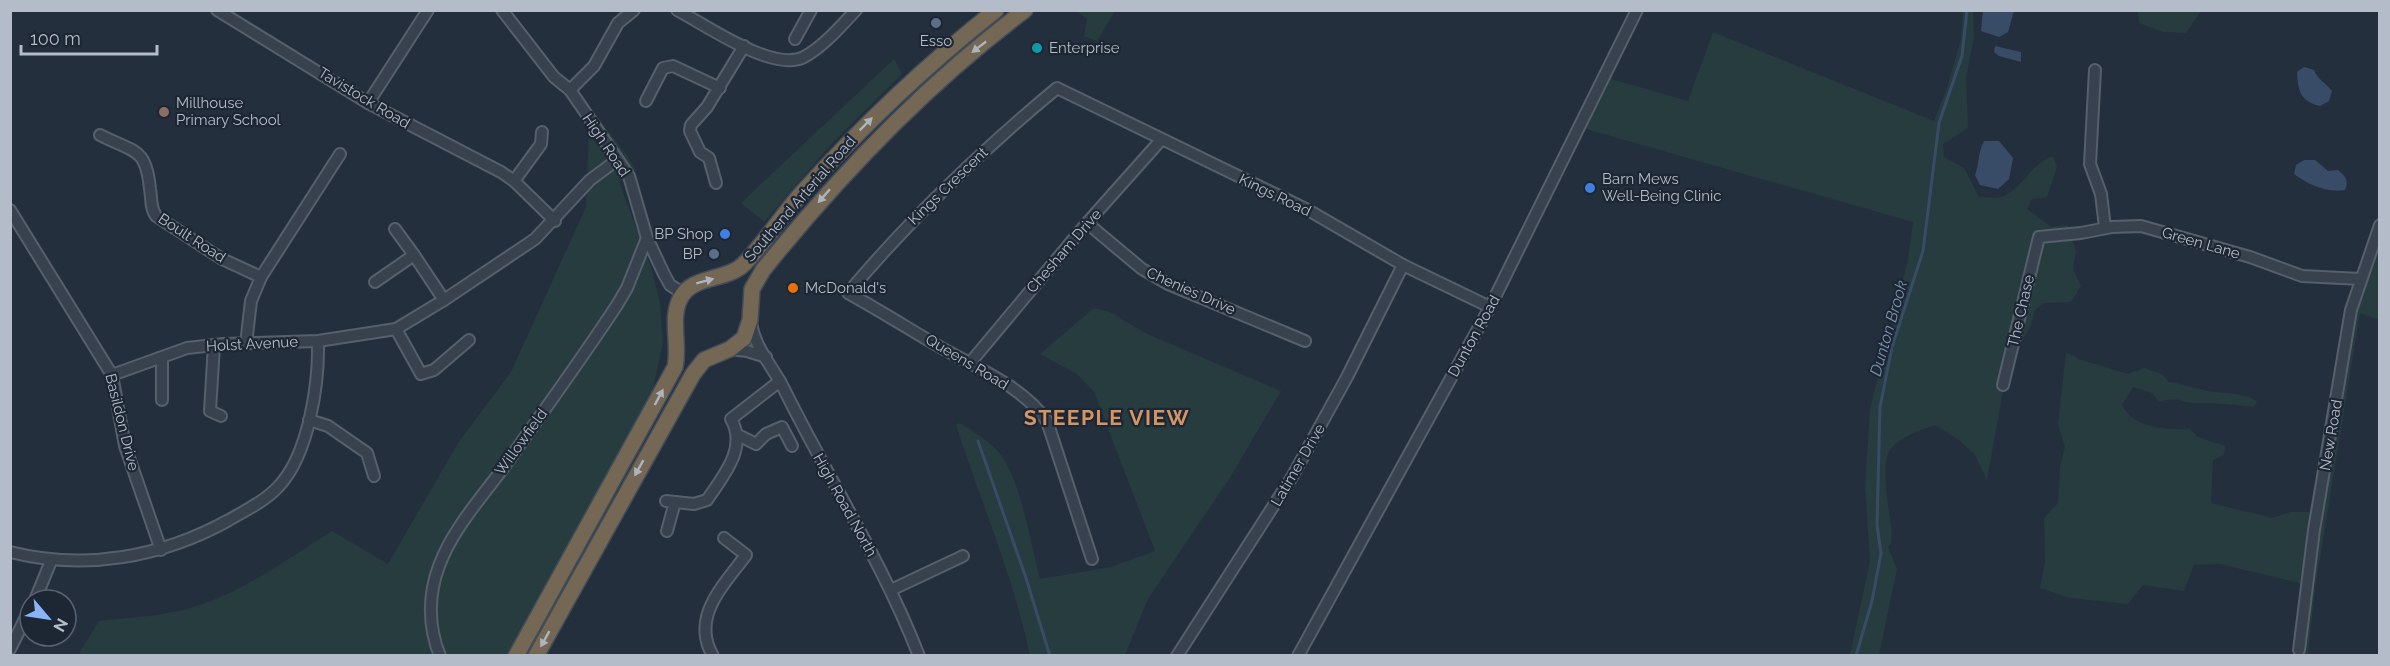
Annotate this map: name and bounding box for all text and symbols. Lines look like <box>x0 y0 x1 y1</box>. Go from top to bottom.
marker: Esso <box>929 16 943 30</box>
scale bar <box>21 18 158 56</box>
text: 100 m <box>30 28 81 49</box>
place label: Esso <box>920 32 952 50</box>
place label: Enterprise <box>1049 39 1120 57</box>
one-way arrow <box>971 40 986 52</box>
marker: Enterprise <box>1030 41 1044 55</box>
street label: Tavistock Road <box>315 64 413 132</box>
place label: Millhouse Primary School <box>176 94 282 129</box>
marker: Millhouse Primary School <box>157 105 171 119</box>
street label: High Road <box>578 110 634 180</box>
one-way arrow <box>859 118 873 132</box>
street label: Southend Arterial Road <box>741 133 859 265</box>
street label: Kings Crescent <box>904 143 992 229</box>
street label: Kings Road <box>1236 170 1314 220</box>
place label: Barn Mews Well-Being Clinic <box>1602 170 1722 205</box>
marker: Barn Mews Well-Being Clinic <box>1583 181 1597 195</box>
one-way arrow <box>817 188 831 203</box>
street label: Chesham Drive <box>1023 205 1105 297</box>
street label: Boult Road <box>155 210 229 266</box>
street label: Green Lane <box>2160 223 2242 263</box>
place label: BP Shop <box>654 225 713 243</box>
marker: BP Shop <box>718 227 732 241</box>
place label: BP <box>683 245 702 263</box>
marker: BP <box>707 247 721 261</box>
street label: Chenies Drive <box>1144 263 1238 319</box>
street label: The Chase <box>2004 273 2038 349</box>
one-way arrow <box>696 276 714 286</box>
water label: Dunton Brook <box>1866 278 1911 378</box>
place label: McDonald's <box>805 279 886 297</box>
marker: McDonald's <box>786 281 800 295</box>
street label: Dunton Road <box>1444 292 1504 380</box>
street label: Queens Road <box>922 330 1012 394</box>
street label: Holst Avenue <box>205 333 299 355</box>
street label: Basildon Drive <box>101 372 143 473</box>
one-way arrow <box>654 389 664 406</box>
street label: New Road <box>2316 398 2346 472</box>
street label: Willowfield <box>491 405 551 479</box>
district label: STEEPLE VIEW <box>1024 405 1190 430</box>
street label: Latimer Drive <box>1267 420 1329 509</box>
street label: High Road North <box>809 450 881 560</box>
one-way arrow <box>634 460 645 476</box>
north arrow <box>18 588 78 648</box>
text: N <box>49 615 72 635</box>
one-way arrow <box>540 631 550 648</box>

